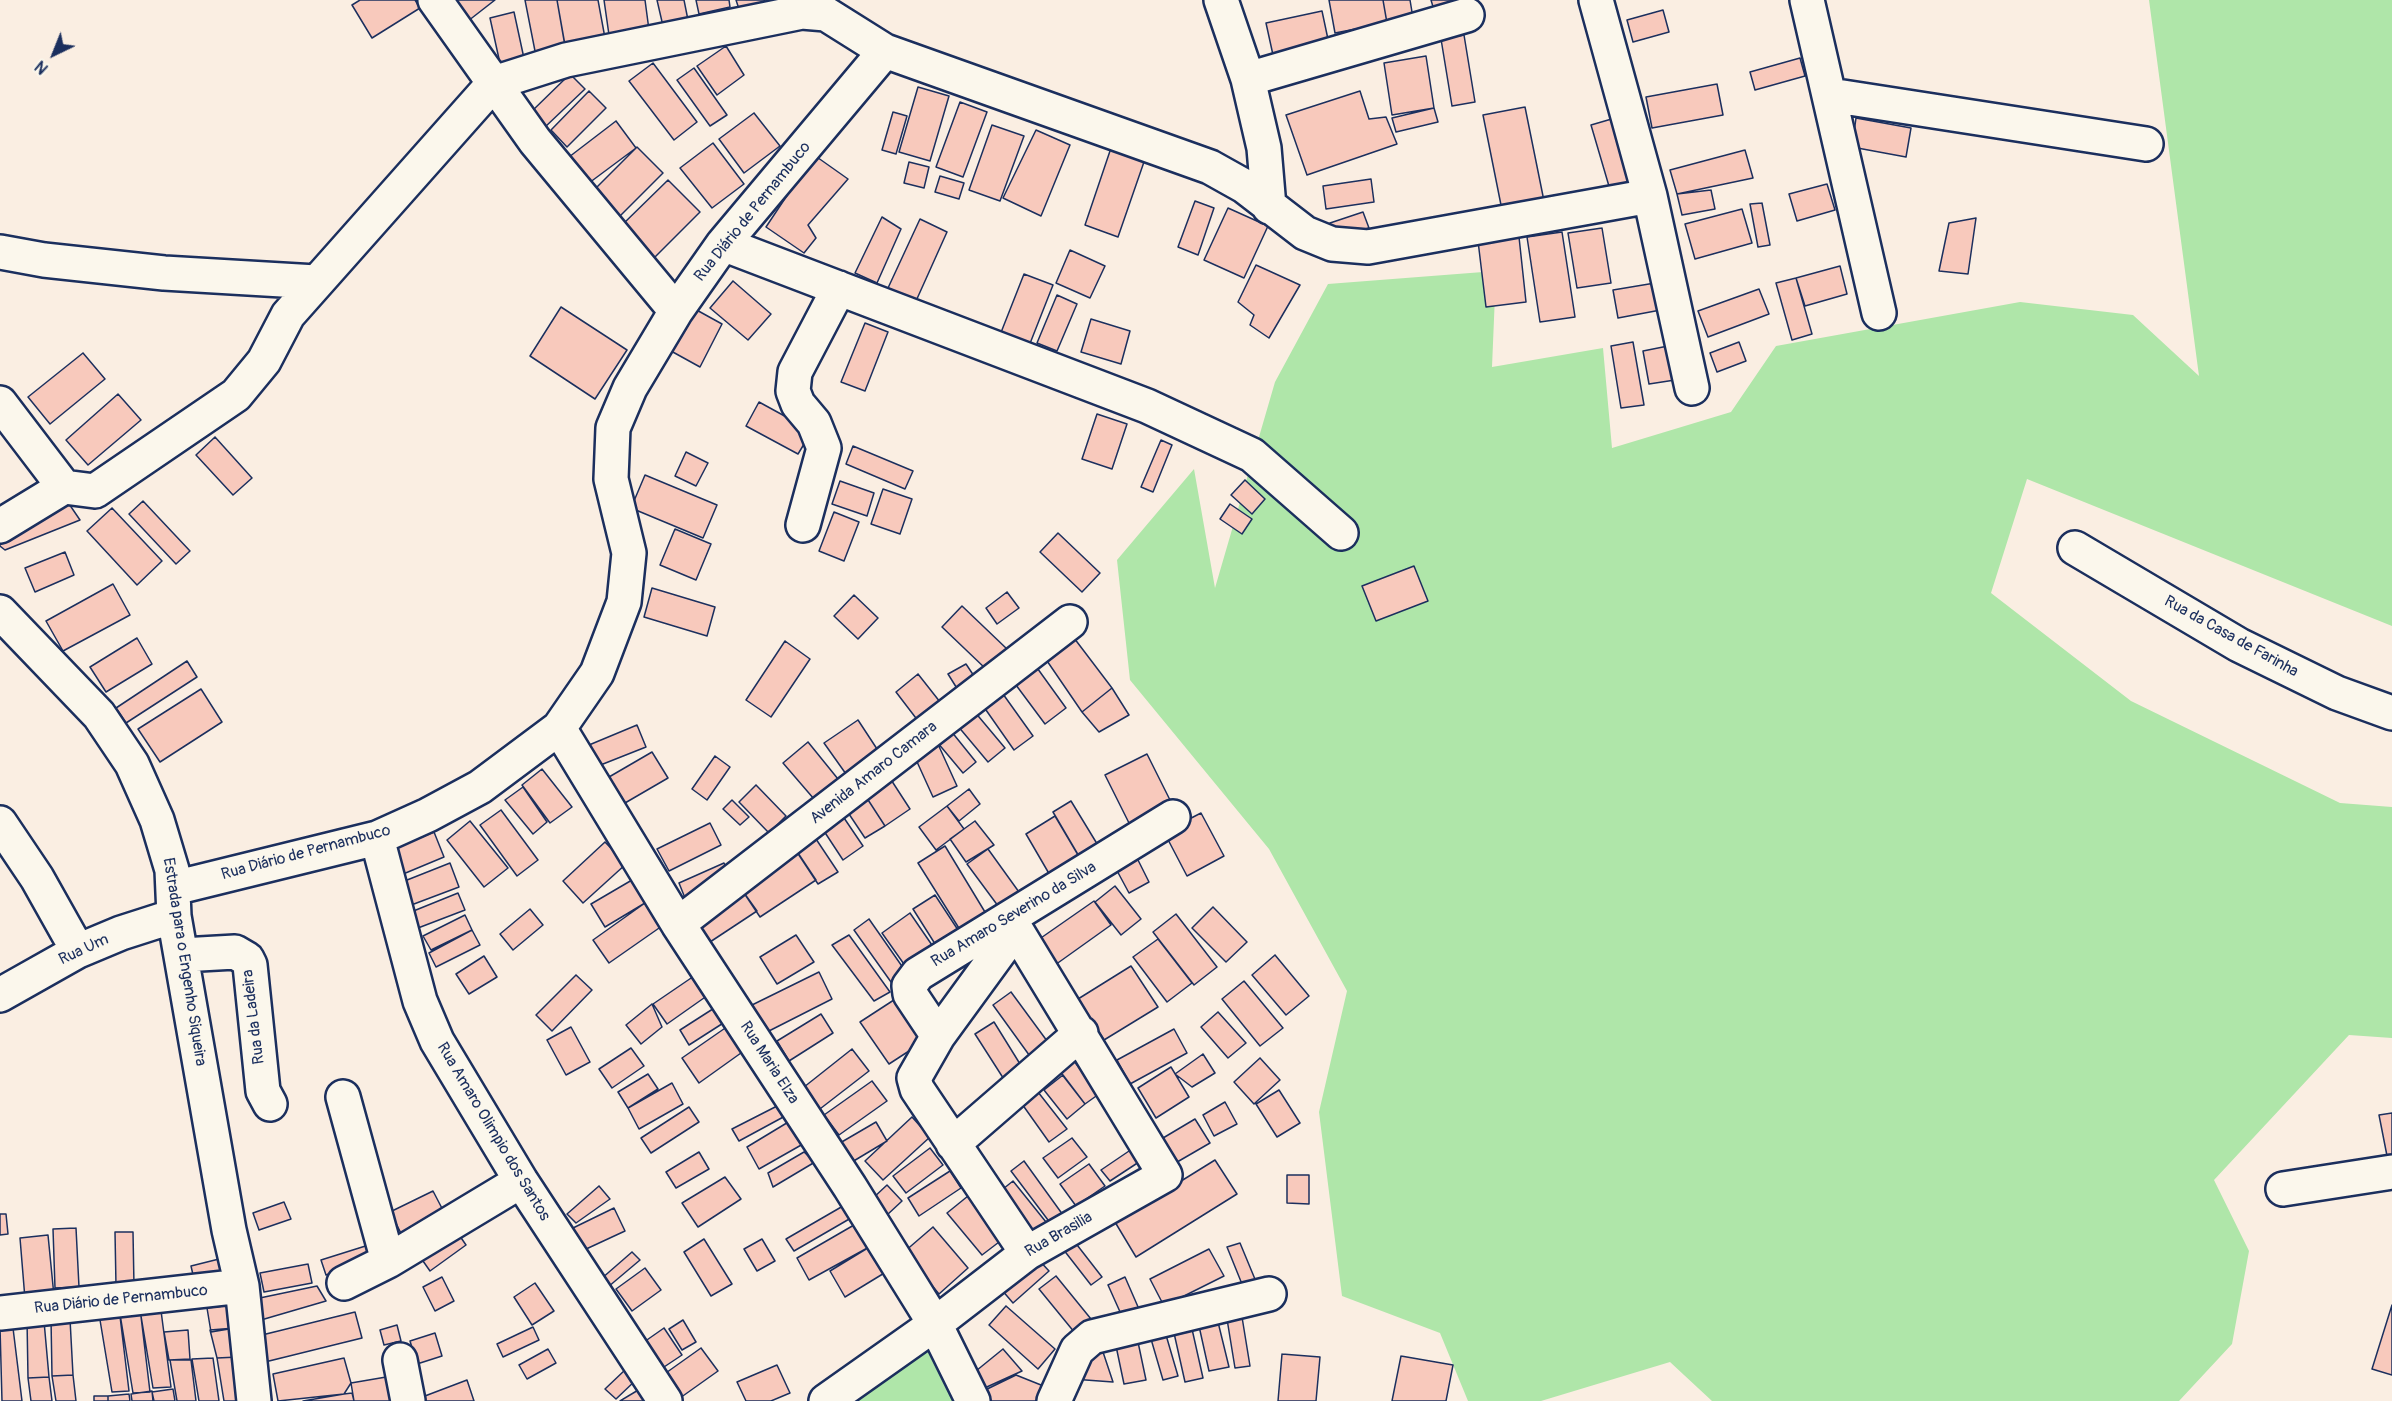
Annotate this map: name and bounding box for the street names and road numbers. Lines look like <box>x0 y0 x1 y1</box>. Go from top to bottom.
street label: Rua Diário de Pernambuco <box>691 138 815 286</box>
street label: Rua da Casa de Farinha <box>2161 592 2301 682</box>
street label: Avenida Amaro Camara <box>807 717 941 829</box>
street label: Rua Diário de Pernambuco <box>219 821 393 885</box>
street label: Estrada para o Engenho Siqueira <box>158 856 210 1068</box>
street label: Rua Amaro Severino da Silva <box>928 858 1100 972</box>
street label: Rua Um <box>56 930 112 970</box>
street label: Rua da Ladeira <box>239 969 269 1065</box>
street label: Rua Maria Elza <box>735 1018 803 1108</box>
street label: Rua Amaro Olimpio dos Santos <box>432 1039 554 1225</box>
street label: Rua Brasilia <box>1022 1208 1096 1262</box>
street label: Rua Diário de Pernambuco <box>33 1281 209 1319</box>

